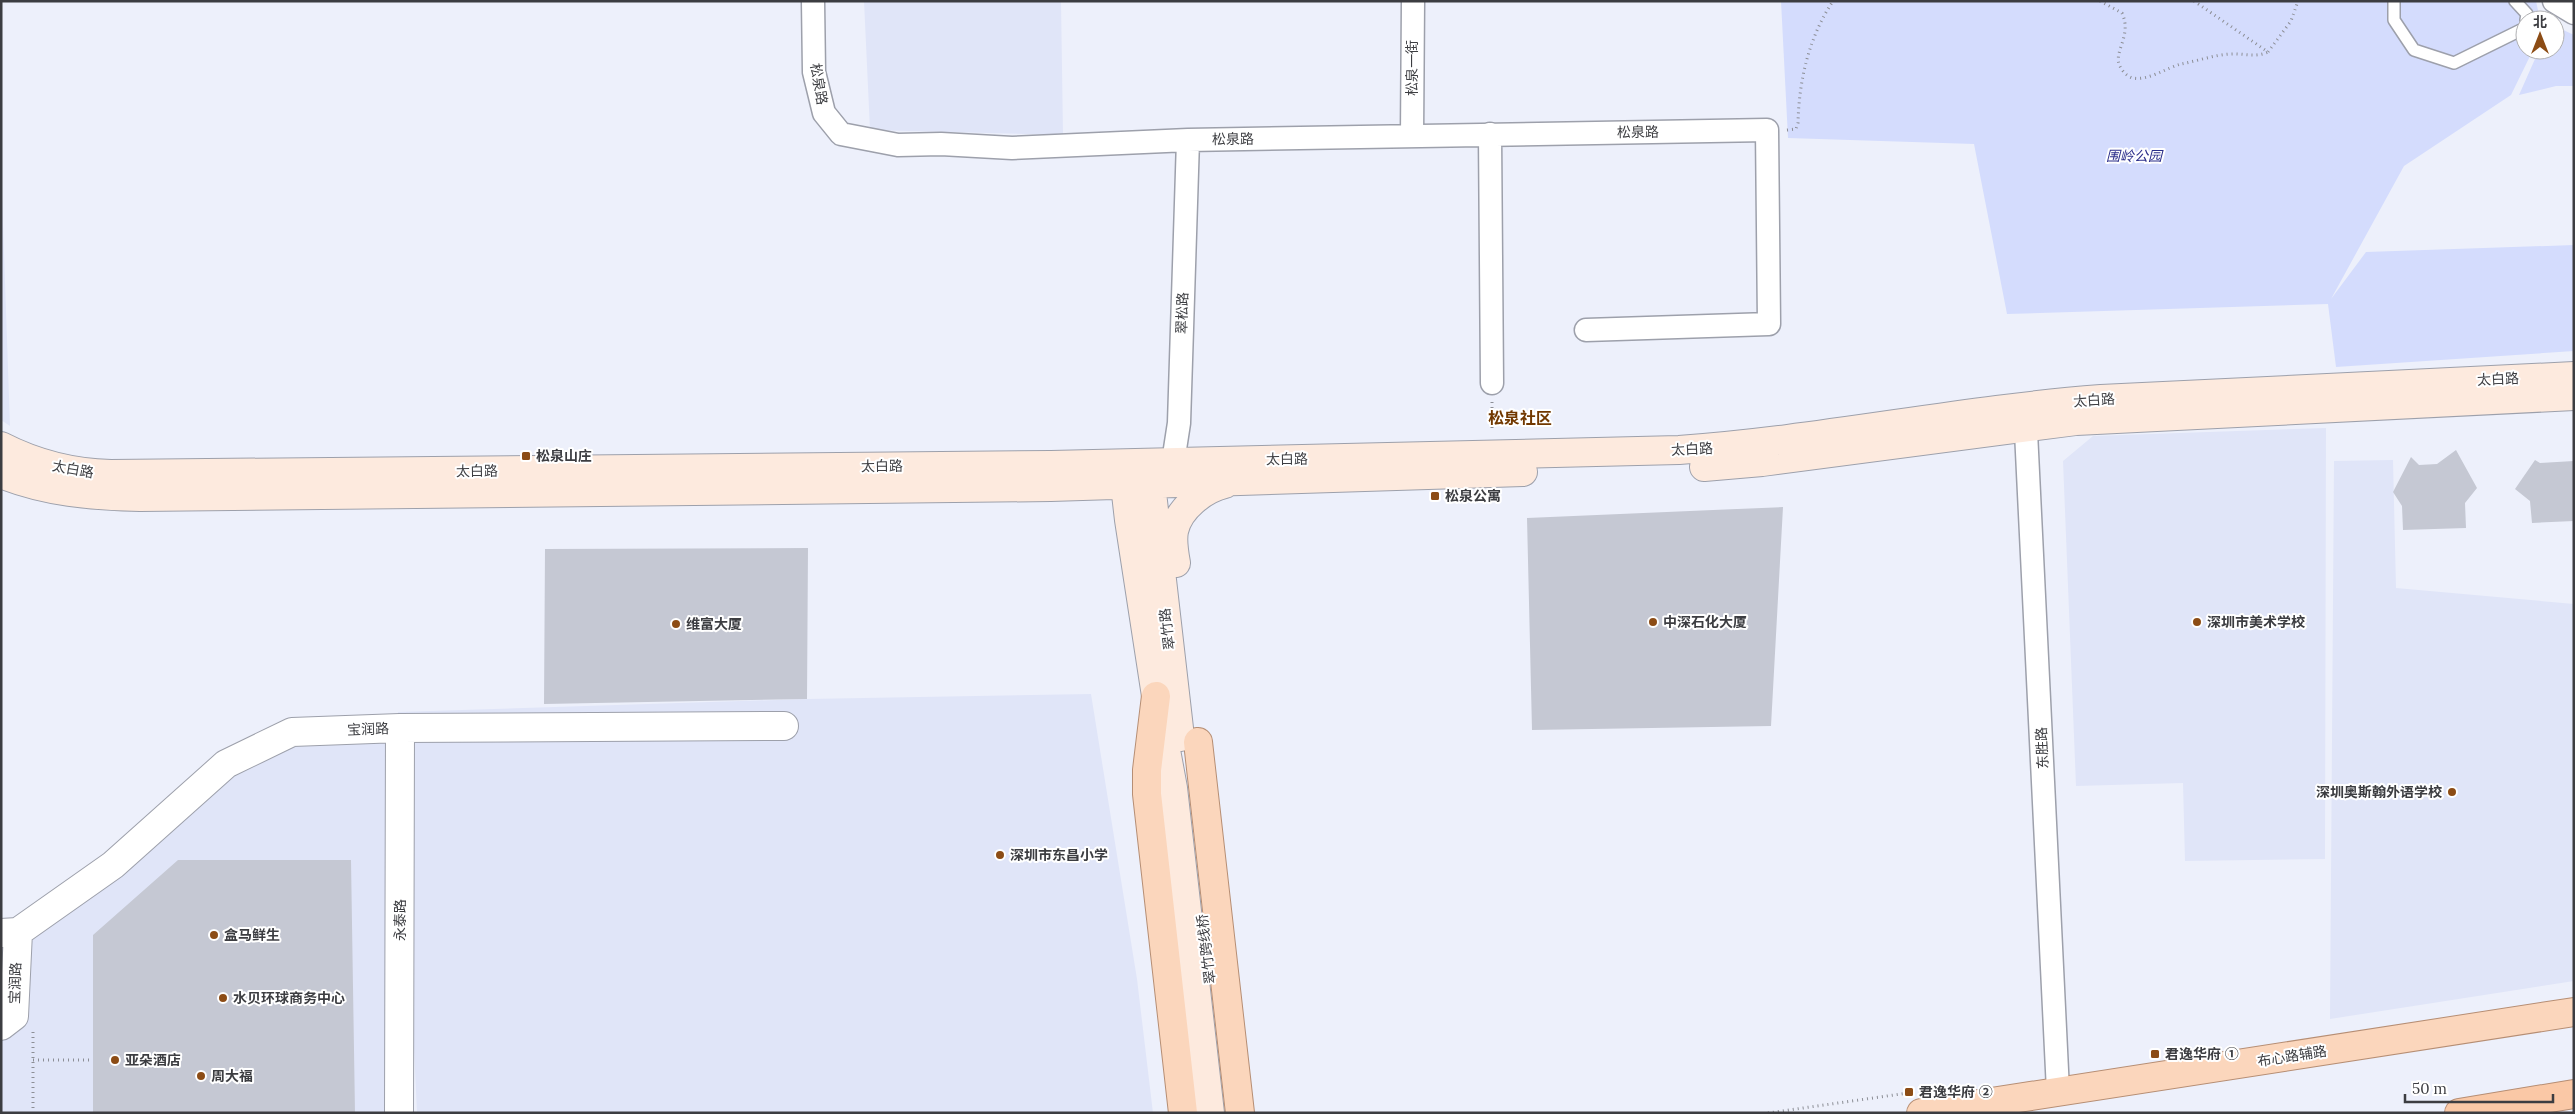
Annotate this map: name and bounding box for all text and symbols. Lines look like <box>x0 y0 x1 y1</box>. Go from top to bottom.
north arrow <box>2515 10 2565 60</box>
text: 北 <box>2533 13 2547 31</box>
street label: 松泉一街 <box>1403 40 1421 96</box>
street label: 松泉路 <box>806 62 832 106</box>
street label: 松泉路 <box>1617 123 1659 141</box>
street label: 松泉路 <box>1212 130 1254 148</box>
park label: 围岭公园 <box>2106 147 2164 165</box>
street label: 翠松路 <box>1172 292 1192 334</box>
street label: 太白路 <box>2477 369 2519 389</box>
street label: 太白路 <box>2072 390 2116 410</box>
district label: 松泉社区 <box>1488 408 1552 428</box>
street label: 太白路 <box>1671 439 1713 459</box>
place label: 松泉山庄 <box>536 447 592 465</box>
marker: 松泉山庄 <box>520 450 532 462</box>
street label: 太白路 <box>1266 450 1308 468</box>
street label: 太白路 <box>51 456 95 482</box>
street label: 太白路 <box>861 457 903 475</box>
street label: 太白路 <box>456 462 498 480</box>
place label: 松泉公寓 <box>1445 487 1501 505</box>
marker: 松泉公寓 <box>1429 490 1441 502</box>
street label: 翠竹路 <box>1156 607 1178 651</box>
place label: 中深石化大厦 <box>1663 613 1747 631</box>
place label: 深圳市美术学校 <box>2207 613 2305 631</box>
place label: 维富大厦 <box>686 615 742 633</box>
marker: 中深石化大厦 <box>1647 616 1659 628</box>
marker: 深圳市美术学校 <box>2191 616 2203 628</box>
marker: 维富大厦 <box>670 618 682 630</box>
street label: 宝润路 <box>347 719 389 739</box>
street label: 东胜路 <box>2032 727 2052 769</box>
place label: 深圳奥斯翰外语学校 <box>2316 783 2442 801</box>
marker: 深圳奥斯翰外语学校 <box>2446 786 2458 798</box>
place label: 深圳市东昌小学 <box>1010 846 1108 864</box>
marker: 深圳市东昌小学 <box>994 849 1006 861</box>
street label: 永泰路 <box>391 899 409 941</box>
street label: 翠竹跨线桥 <box>1193 913 1219 985</box>
place label: 盒马鲜生 <box>224 926 280 944</box>
marker: 盒马鲜生 <box>208 929 220 941</box>
street label: 宝润路 <box>5 962 25 1004</box>
place label: 水贝环球商务中心 <box>233 989 345 1007</box>
marker: 水贝环球商务中心 <box>217 992 229 1004</box>
street label: 布心路辅路 <box>2256 1042 2328 1070</box>
place label: 君逸华府 ① <box>2165 1045 2239 1063</box>
marker: 君逸华府 ① <box>2149 1048 2161 1060</box>
place label: 亚朵酒店 <box>125 1051 181 1069</box>
marker: 亚朵酒店 <box>109 1054 121 1066</box>
place label: 周大福 <box>211 1067 253 1085</box>
marker: 周大福 <box>195 1070 207 1082</box>
scale bar <box>2405 1072 2552 1104</box>
text: 50 m <box>2412 1079 2447 1098</box>
place label: 君逸华府 ② <box>1919 1083 1993 1101</box>
marker: 君逸华府 ② <box>1903 1086 1915 1098</box>

